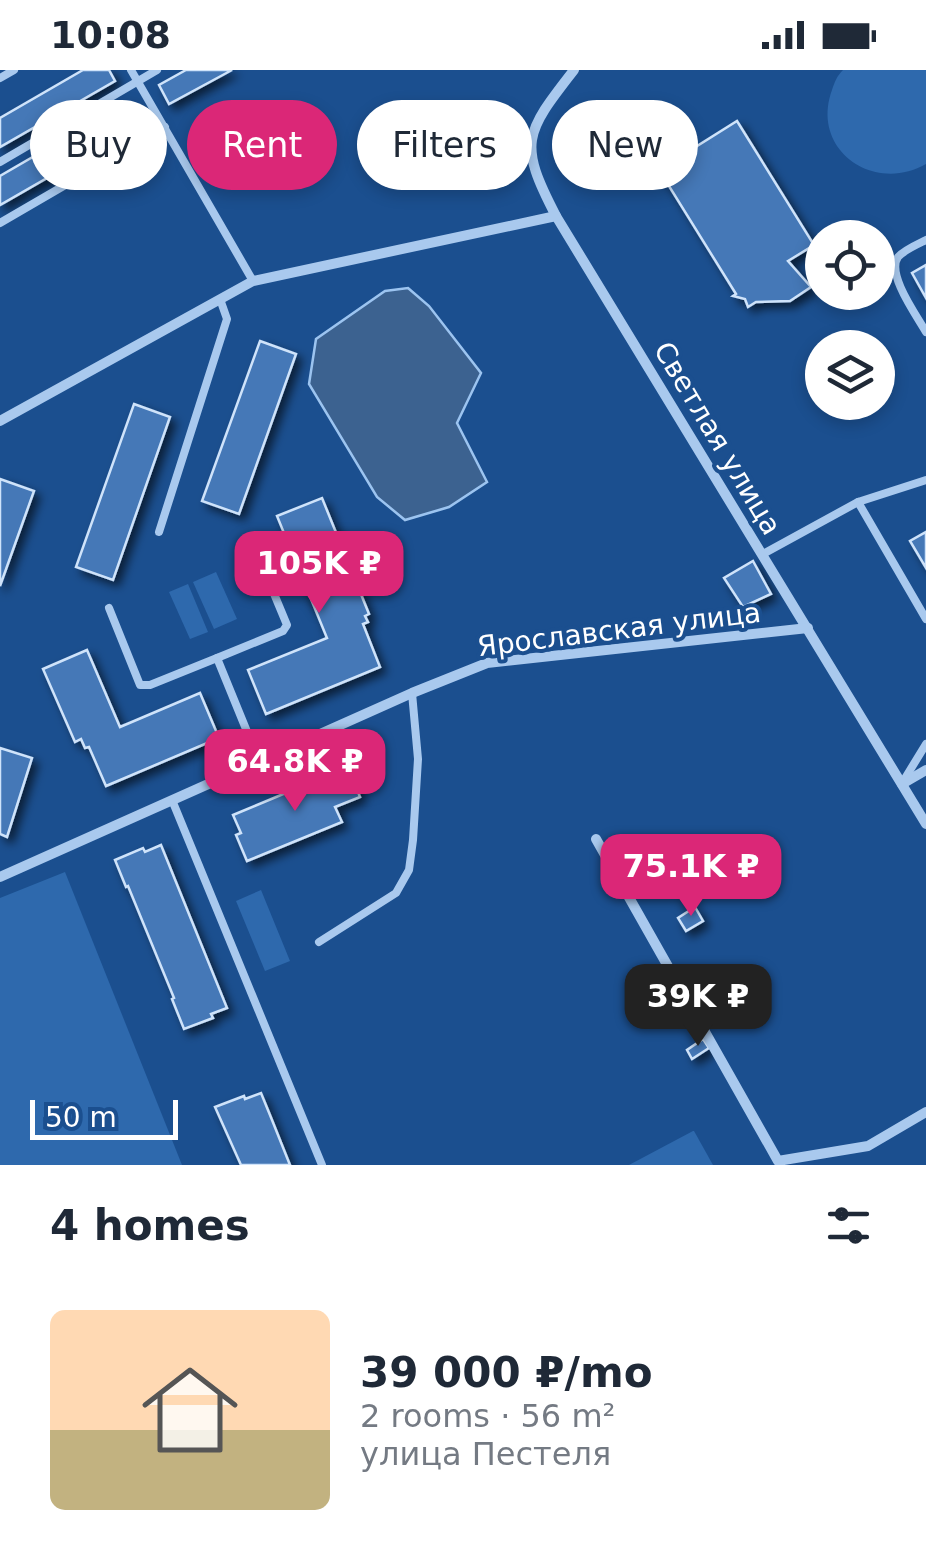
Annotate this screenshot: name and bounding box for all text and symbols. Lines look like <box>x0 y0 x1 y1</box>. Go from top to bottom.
text: 10:08 <box>50 13 171 57</box>
chip: Buy <box>30 100 167 190</box>
chip: Rent <box>187 100 337 190</box>
chip: Filters <box>357 100 532 190</box>
chip: New <box>552 100 698 190</box>
map controls <box>805 220 895 420</box>
button: locate <box>805 220 895 310</box>
button: layers <box>805 330 895 420</box>
street label: Светлая улица <box>647 336 788 541</box>
pin: 105K ₽ <box>238 531 400 616</box>
text: 105K ₽ <box>257 544 382 582</box>
street label: Ярославская улица <box>475 596 763 663</box>
pin: 64.8K ₽ <box>203 729 387 814</box>
text: 64.8K ₽ <box>226 742 364 780</box>
pin: 75.1K ₽ <box>599 834 783 919</box>
text: 75.1K ₽ <box>622 847 760 885</box>
pin: 39K ₽ <box>628 964 768 1049</box>
text: 39K ₽ <box>647 977 749 1015</box>
scale bar <box>30 1095 178 1140</box>
text: 50 m <box>45 1101 117 1134</box>
icon: filters <box>821 1198 876 1253</box>
text: 4 homes <box>50 1201 250 1250</box>
text: 39 000 ₽/mo <box>360 1348 653 1397</box>
icon: home <box>130 1350 250 1470</box>
text: 2 rooms · 56 m² <box>360 1397 615 1435</box>
text: улица Пестеля <box>360 1435 611 1473</box>

